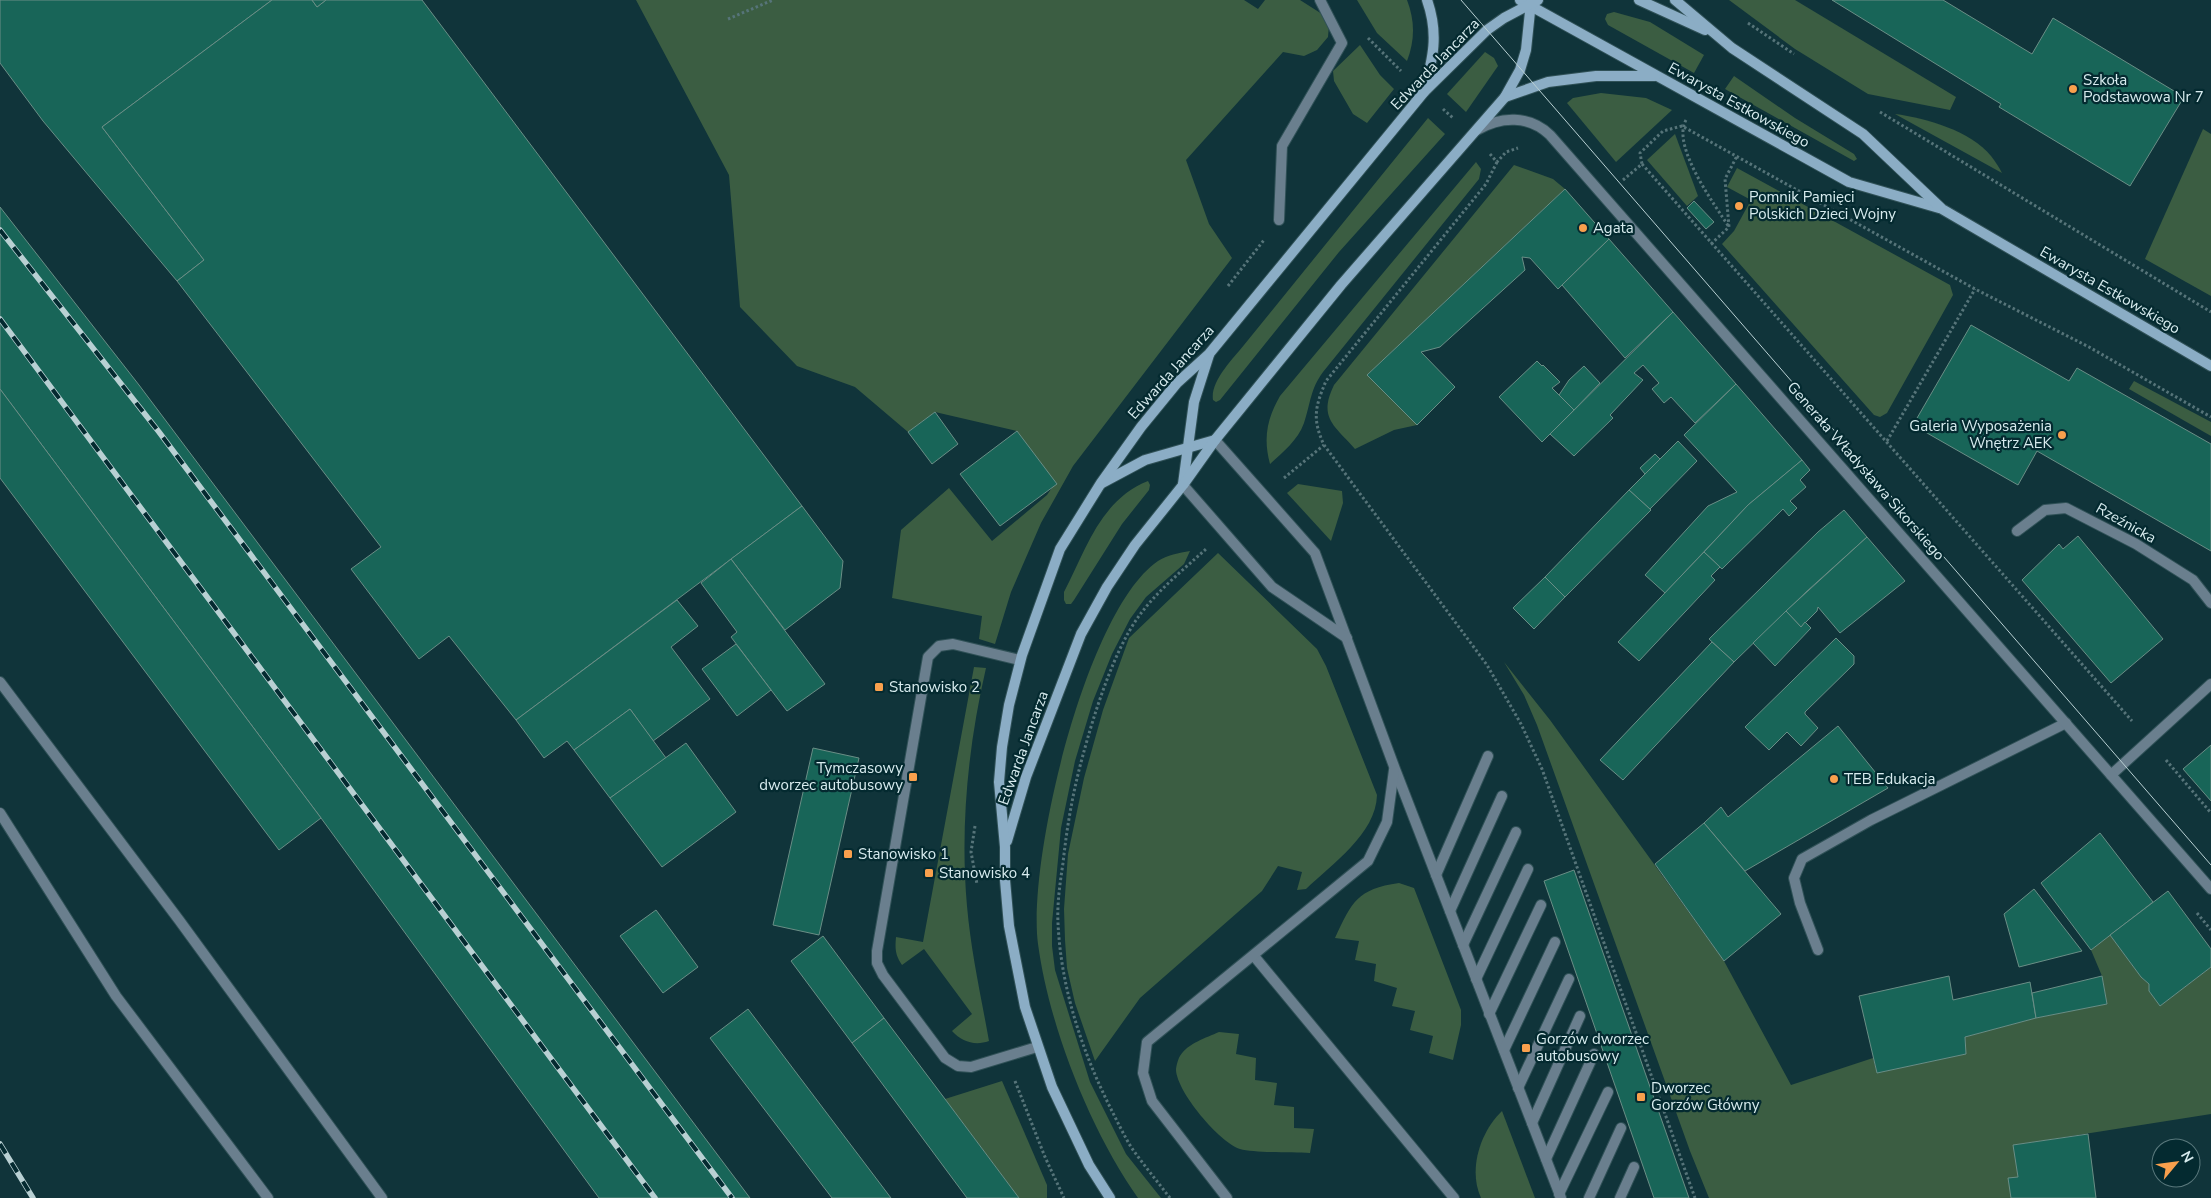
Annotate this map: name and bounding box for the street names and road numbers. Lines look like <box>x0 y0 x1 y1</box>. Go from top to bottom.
street label: Edwarda Jancarza <box>1386 14 1484 114</box>
street label: Ewarysta Estkowskiego <box>1665 58 1813 152</box>
street label: Ewarysta Estkowskiego <box>2036 242 2184 338</box>
street label: Edwarda Jancarza <box>1123 321 1219 423</box>
street label: Generała Władysława Sikorskiego <box>1783 377 1949 565</box>
street label: Rzeźnicka <box>2092 498 2160 548</box>
street label: Edwarda Jancarza <box>993 688 1053 808</box>

